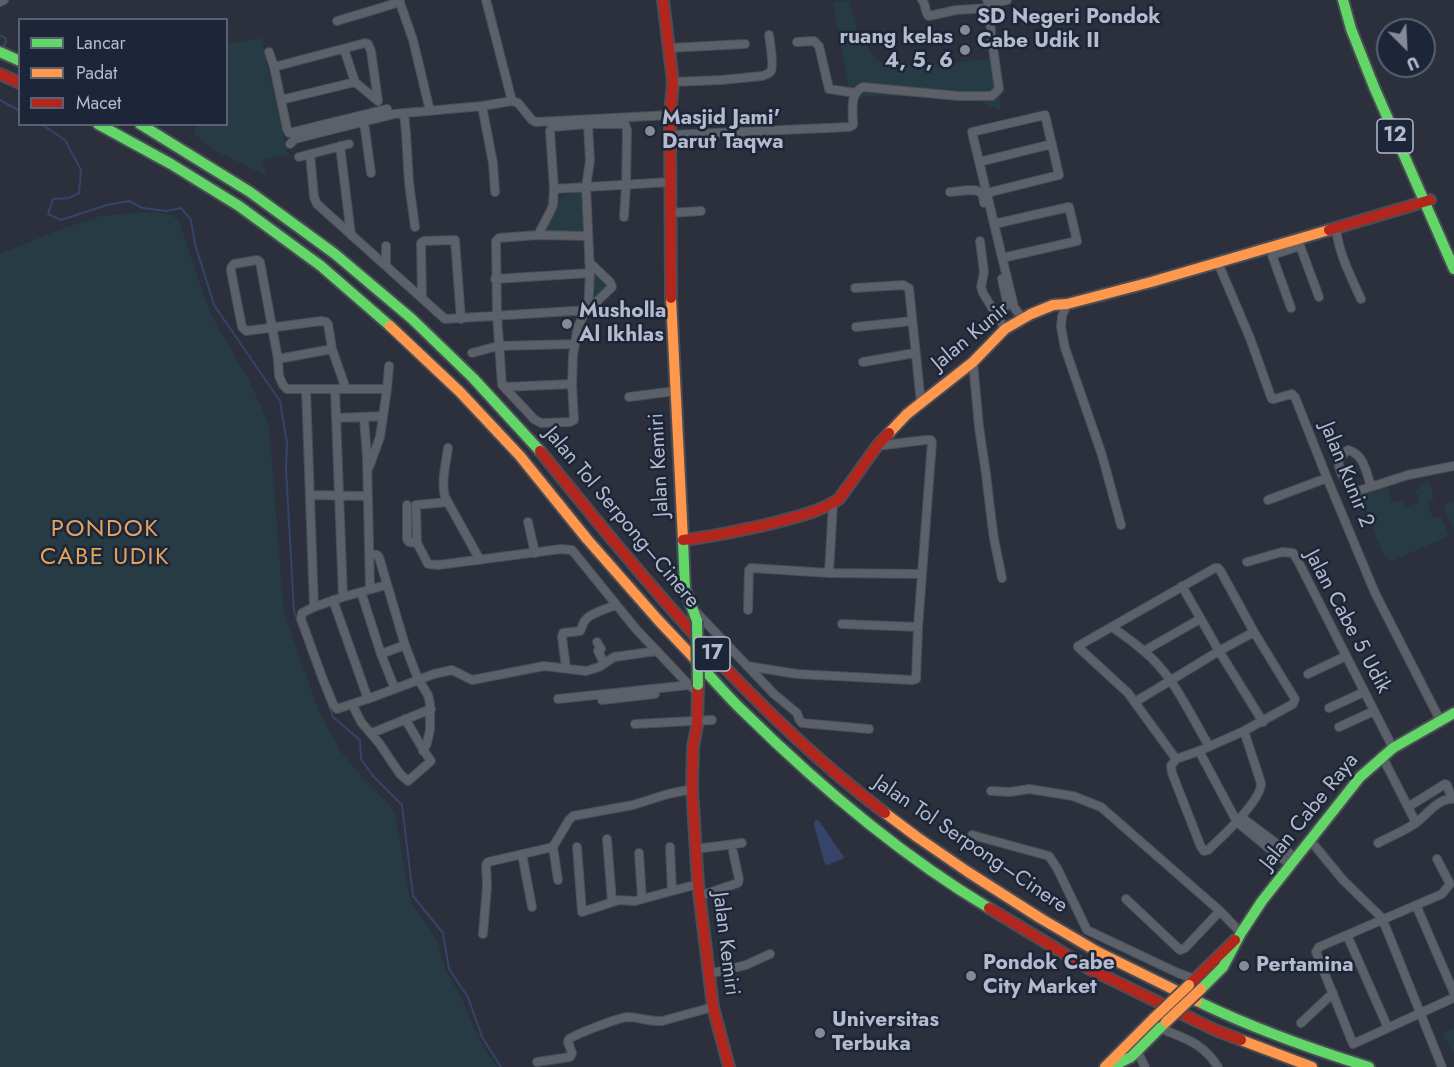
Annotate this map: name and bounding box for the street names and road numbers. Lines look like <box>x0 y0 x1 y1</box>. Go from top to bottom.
road number: 12 <box>1377 119 1413 153</box>
street label: Jalan Kunir <box>927 297 1015 377</box>
street label: Jalan Kemiri <box>645 412 675 518</box>
street label: Jalan Kunir 2 <box>1313 419 1379 531</box>
street label: Jalan Tol Serpong–Cinere <box>538 422 704 614</box>
street label: Jalan Cabe 5 Udik <box>1299 546 1395 698</box>
road number: 17 <box>694 637 730 671</box>
street label: Jalan Cabe Raya <box>1256 749 1364 875</box>
street label: Jalan Tol Serpong–Cinere <box>868 771 1072 919</box>
street label: Jalan Kemiri <box>706 891 744 997</box>

